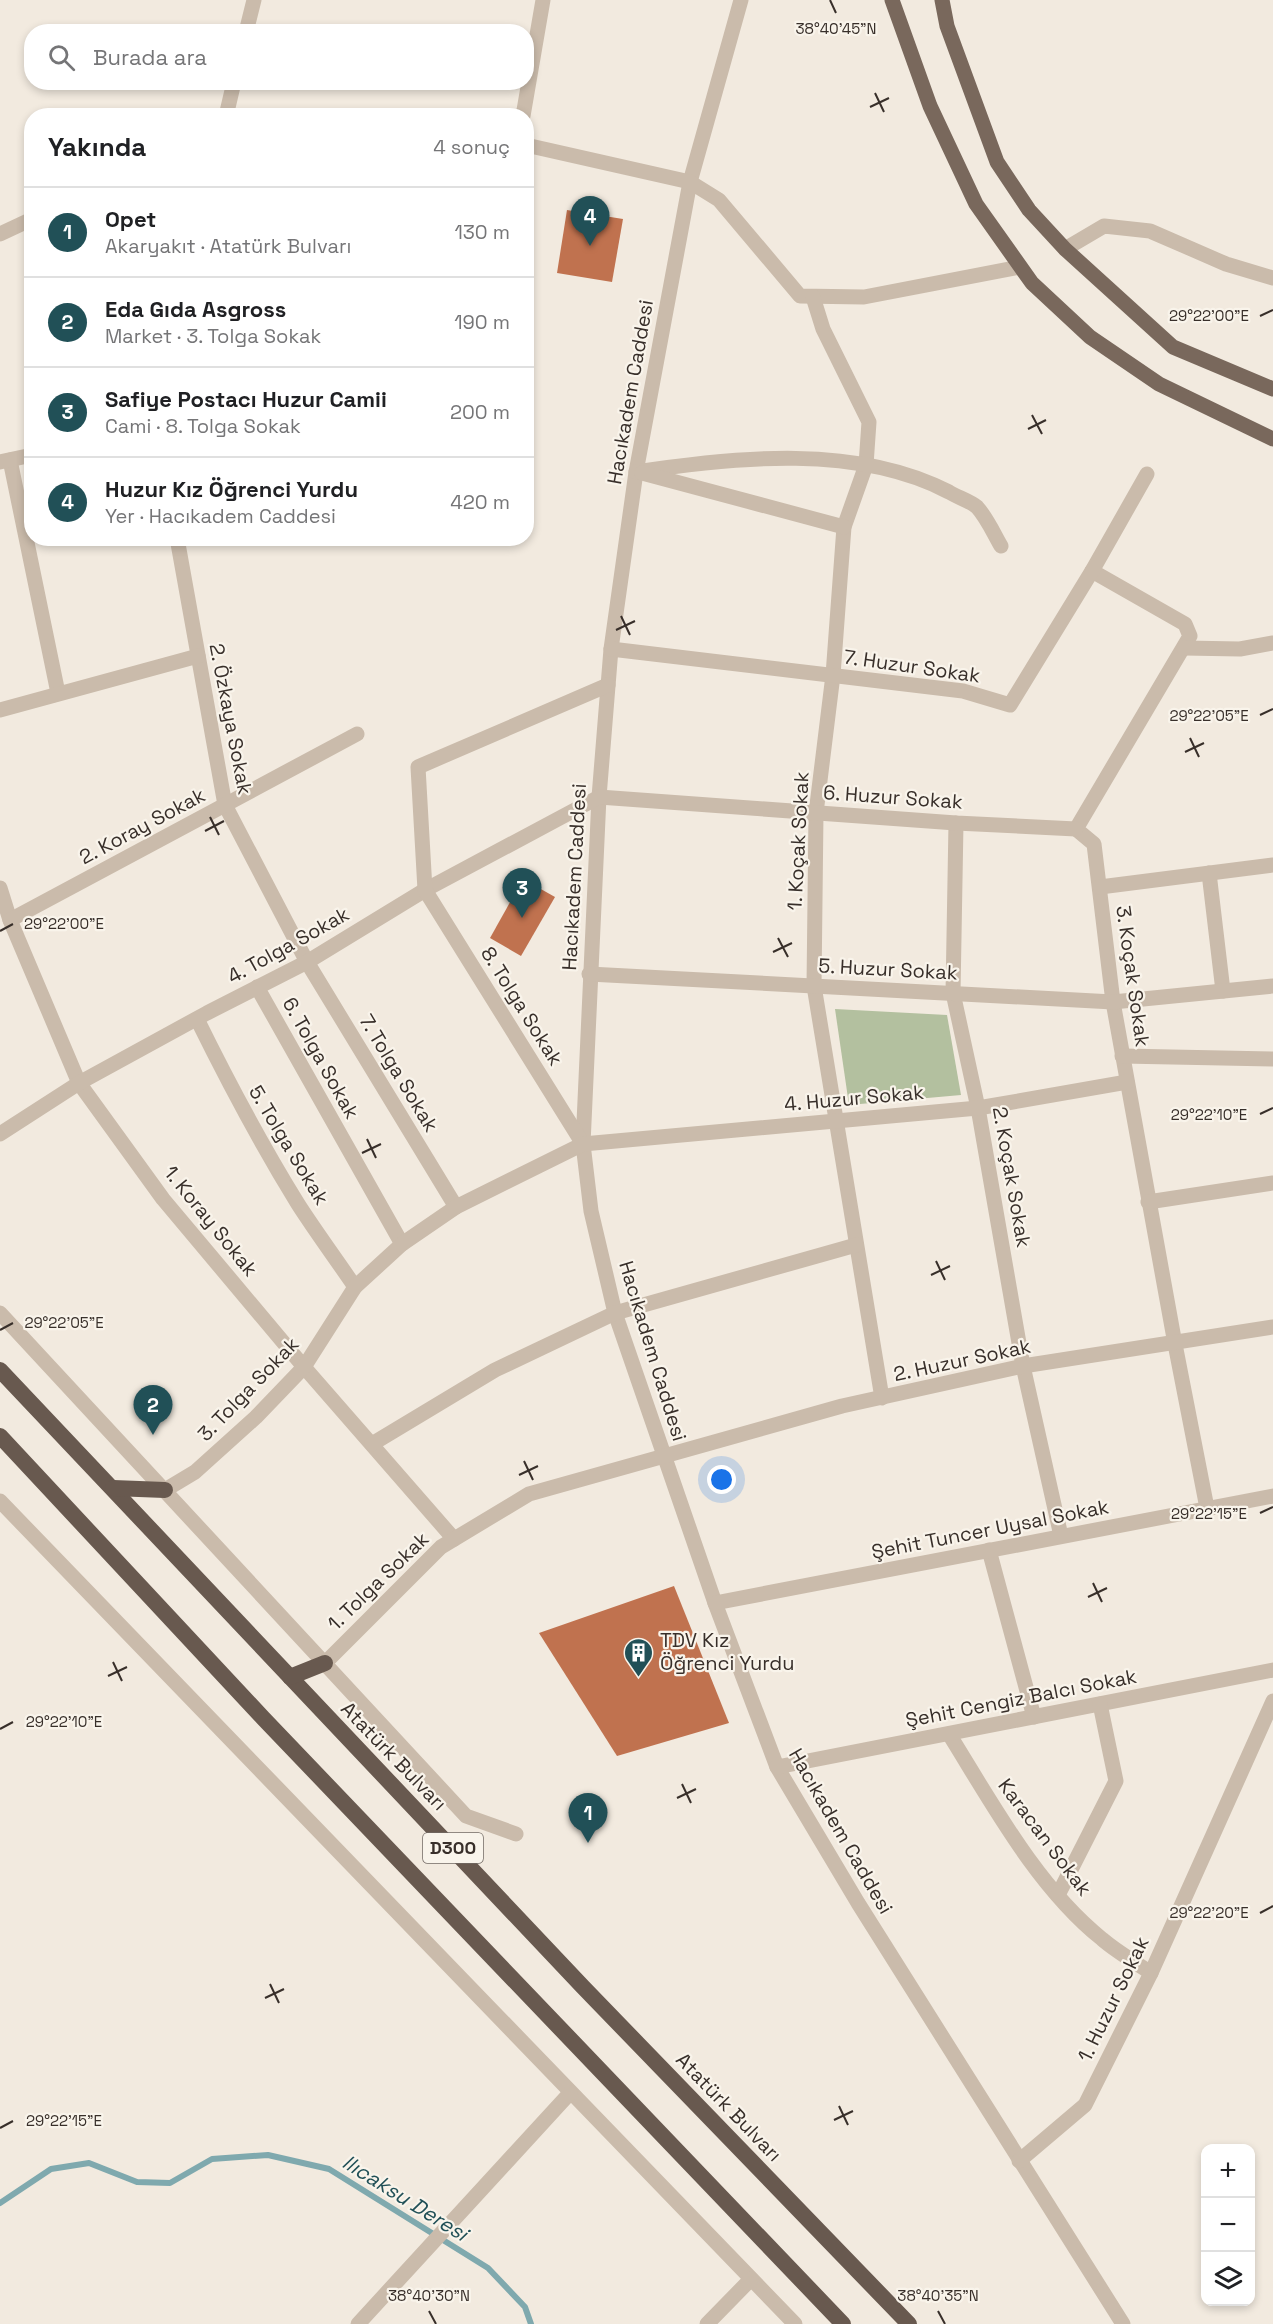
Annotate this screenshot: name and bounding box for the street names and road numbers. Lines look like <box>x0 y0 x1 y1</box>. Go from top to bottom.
street label: Hacıkadem Caddesi <box>601 298 659 486</box>
street label: 2. Özkaya Sokak <box>204 641 258 797</box>
street label: 7. Huzur Sokak <box>842 644 982 688</box>
street label: 1. Koçak Sokak <box>781 771 815 911</box>
street label: 6. Huzur Sokak <box>822 779 964 815</box>
street label: 2. Koray Sokak <box>75 782 210 870</box>
street label: Hacıkadem Caddesi <box>556 783 592 971</box>
street label: 4. Tolga Sokak <box>222 901 354 989</box>
street label: 3. Koçak Sokak <box>1110 904 1156 1049</box>
street label: 8. Tolga Sokak <box>475 942 569 1070</box>
street label: 5. Huzur Sokak <box>818 952 959 986</box>
street label: 6. Tolga Sokak <box>277 993 365 1124</box>
street label: 7. Tolga Sokak <box>354 1009 444 1137</box>
street label: 4. Huzur Sokak <box>783 1079 925 1117</box>
street label: 5. Tolga Sokak <box>243 1080 335 1210</box>
street label: 2. Koçak Sokak <box>987 1105 1037 1250</box>
street label: 1. Koray Sokak <box>158 1160 264 1282</box>
street label: Hacıkadem Caddesi <box>613 1258 693 1444</box>
street label: 3. Tolga Sokak <box>192 1331 304 1447</box>
street label: 2. Huzur Sokak <box>891 1333 1033 1387</box>
street label: Şehit Tuncer Uysal Sokak <box>869 1493 1111 1565</box>
street label: 1. Tolga Sokak <box>322 1526 434 1636</box>
street label: Şehit Cengiz Balcı Sokak <box>903 1663 1139 1733</box>
street label: Atatürk Bulvarı <box>335 1696 453 1816</box>
street label: Hacıkadem Caddesi <box>783 1743 899 1919</box>
street label: Karacan Sokak <box>992 1773 1098 1901</box>
road number: D300 <box>423 1833 483 1863</box>
street label: 1. Huzur Sokak <box>1072 1932 1155 2066</box>
street label: Atatürk Bulvarı <box>670 2047 788 2167</box>

